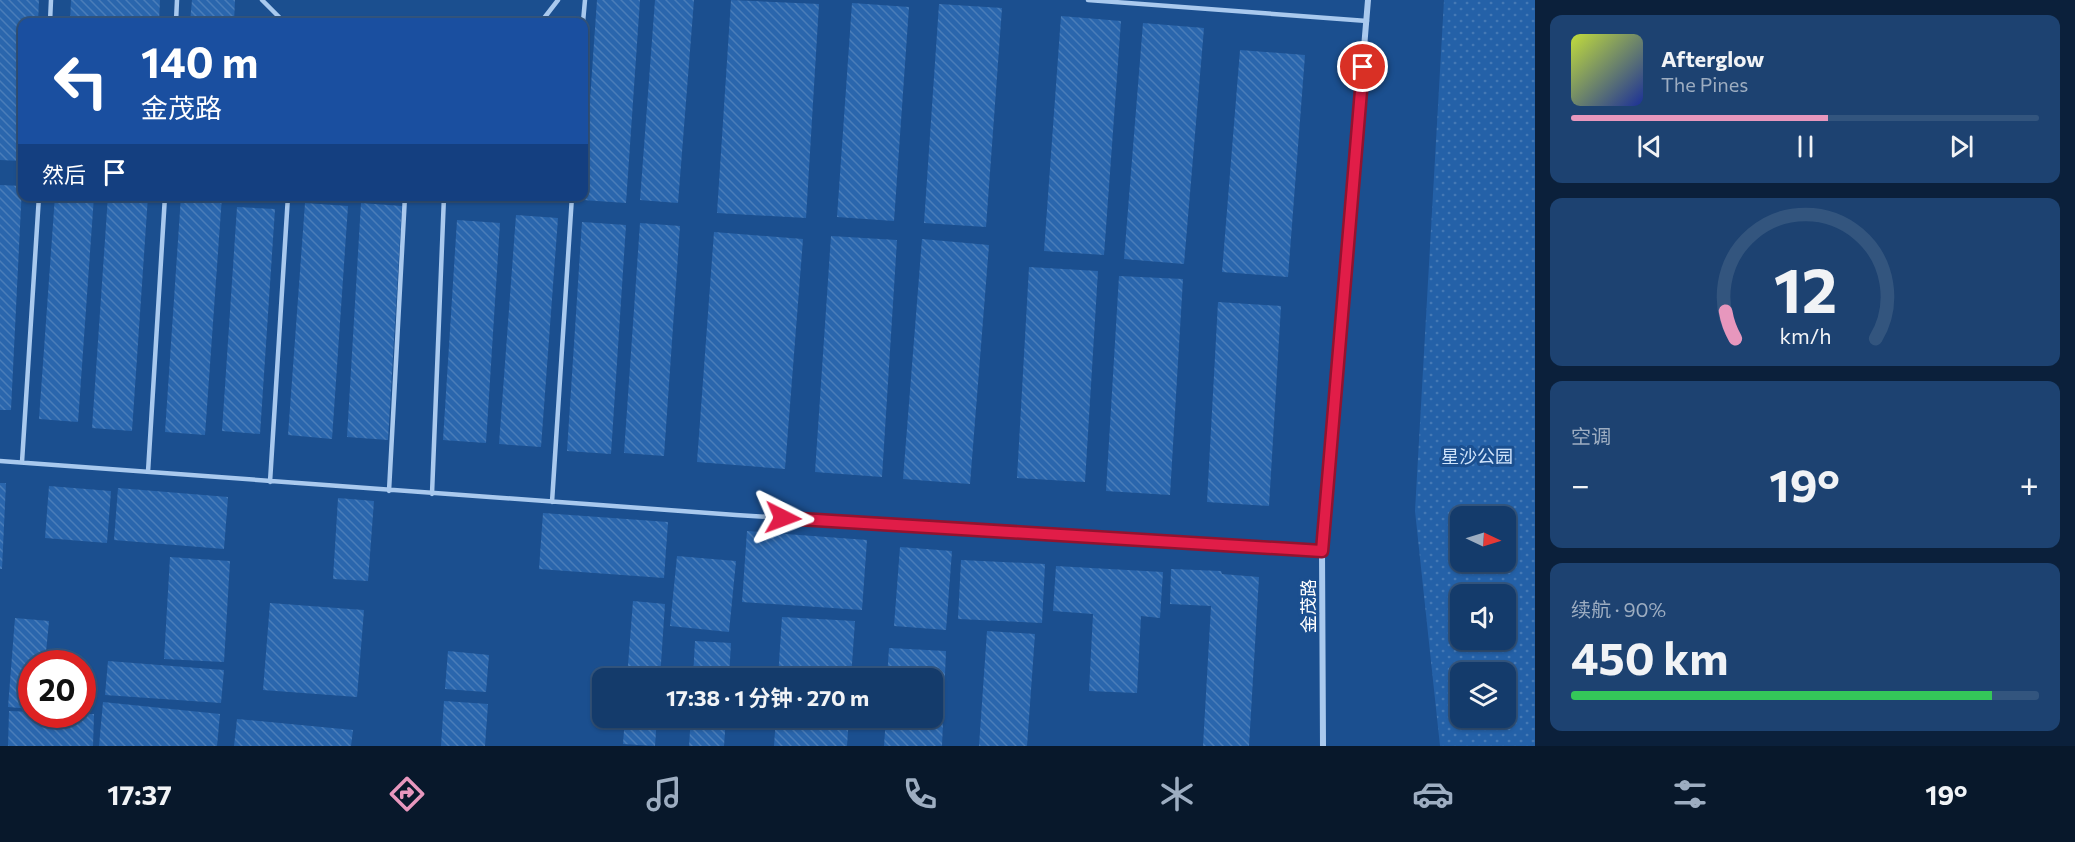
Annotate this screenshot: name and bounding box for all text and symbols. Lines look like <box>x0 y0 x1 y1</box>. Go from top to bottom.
text: 140 m <box>141 35 258 87</box>
pin <box>1337 41 1388 92</box>
icon: left <box>42 42 120 120</box>
text: Afterglow <box>1661 45 1764 72</box>
icon: arrive <box>1346 50 1379 83</box>
text: The Pines <box>1661 72 1748 96</box>
text: 金茂路 <box>141 91 222 124</box>
icon: previous <box>1633 130 1666 163</box>
icon: pause <box>1789 130 1822 163</box>
icon: next <box>1945 130 1978 163</box>
icon: arrive <box>98 156 131 189</box>
text: 然后 <box>42 161 86 188</box>
text: 12 <box>1773 250 1837 326</box>
text: km/h <box>1779 322 1831 348</box>
text: 空调 <box>1571 424 1611 448</box>
park label: 星沙公园 <box>1441 445 1513 467</box>
text: 19° <box>1769 456 1840 511</box>
text: − <box>1571 463 1590 504</box>
text: + <box>2020 463 2039 504</box>
position arrow <box>751 486 815 550</box>
north arrow <box>1450 506 1516 572</box>
map controls <box>1450 506 1516 728</box>
street label: 金茂路 <box>1297 579 1319 633</box>
button: sound <box>1450 584 1516 650</box>
text: 续航 · 90% <box>1571 597 1666 621</box>
text: 450 km <box>1571 629 1728 684</box>
speed limit sign: 20 <box>18 650 96 728</box>
button: layers <box>1450 662 1516 728</box>
text: 17:38 · 1 分钟 · 270 m <box>666 684 869 711</box>
icon: directions <box>386 773 428 815</box>
icon: music <box>643 773 685 815</box>
icon: phone <box>899 773 941 815</box>
icon: climate <box>1156 773 1198 815</box>
icon: car <box>1412 773 1454 815</box>
icon: filters <box>1669 773 1711 815</box>
text: 17:37 <box>107 778 172 811</box>
text: 19° <box>1925 778 1968 811</box>

